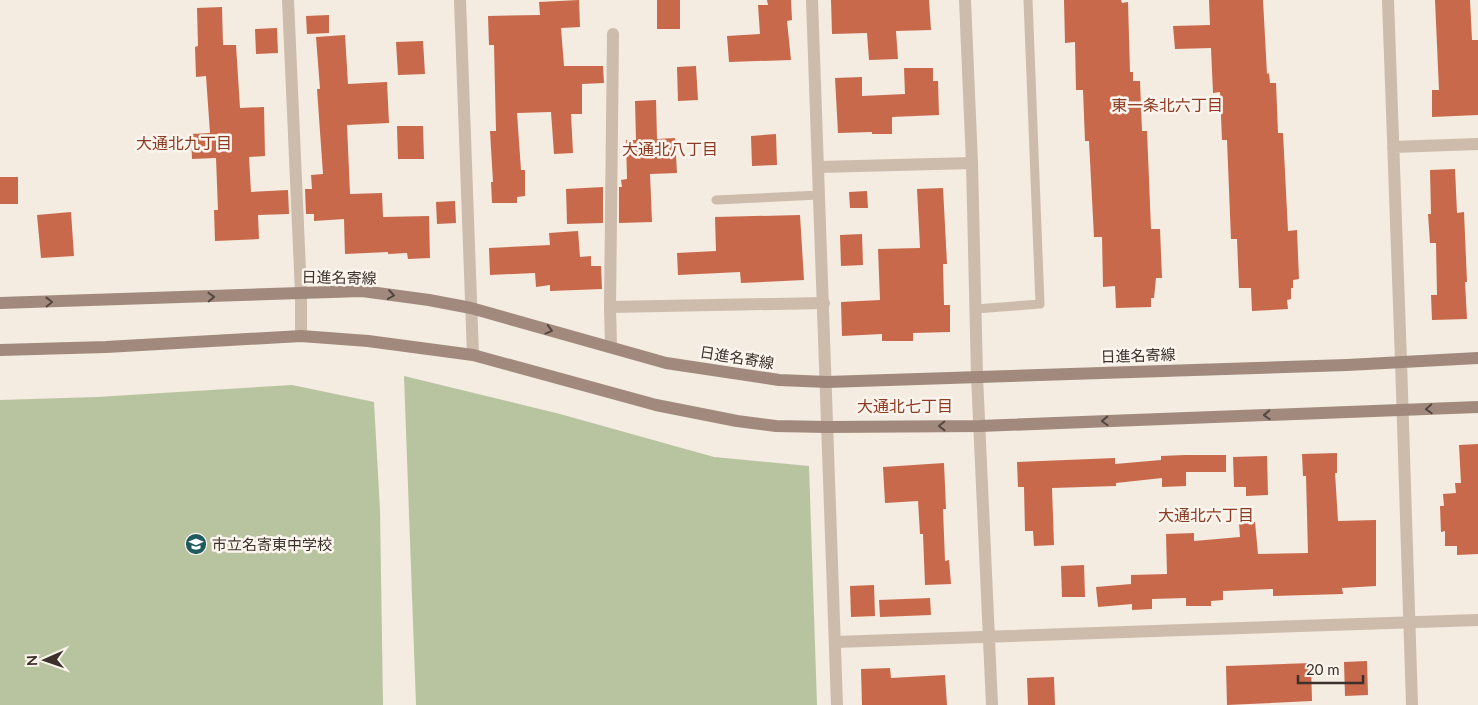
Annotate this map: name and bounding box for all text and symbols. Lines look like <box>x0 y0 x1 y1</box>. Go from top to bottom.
district label: 東一条北六丁目 <box>1111 95 1223 114</box>
district label: 大通北九丁目 <box>136 133 232 152</box>
district label: 大通北八丁目 <box>622 139 718 158</box>
street label: 日進名寄線 <box>301 267 377 287</box>
one-way arrow <box>387 289 395 300</box>
one-way arrow <box>207 291 215 302</box>
one-way arrow <box>45 296 53 307</box>
one-way arrow <box>544 325 553 335</box>
street label: 日進名寄線 <box>699 342 775 372</box>
street label: 日進名寄線 <box>1100 345 1176 365</box>
district label: 大通北七丁目 <box>857 396 953 415</box>
one-way arrow <box>1425 404 1433 414</box>
one-way arrow <box>1263 410 1270 420</box>
one-way arrow <box>1100 416 1108 427</box>
one-way arrow <box>938 421 946 431</box>
district label: 大通北六丁目 <box>1158 505 1254 524</box>
school or university icon: 市立名寄東中学校 <box>184 532 208 556</box>
place label: 市立名寄東中学校 <box>212 535 332 553</box>
north arrow <box>20 635 70 685</box>
scale bar <box>1298 652 1363 684</box>
text: N <box>23 655 40 666</box>
text: 20 m <box>1306 660 1340 678</box>

